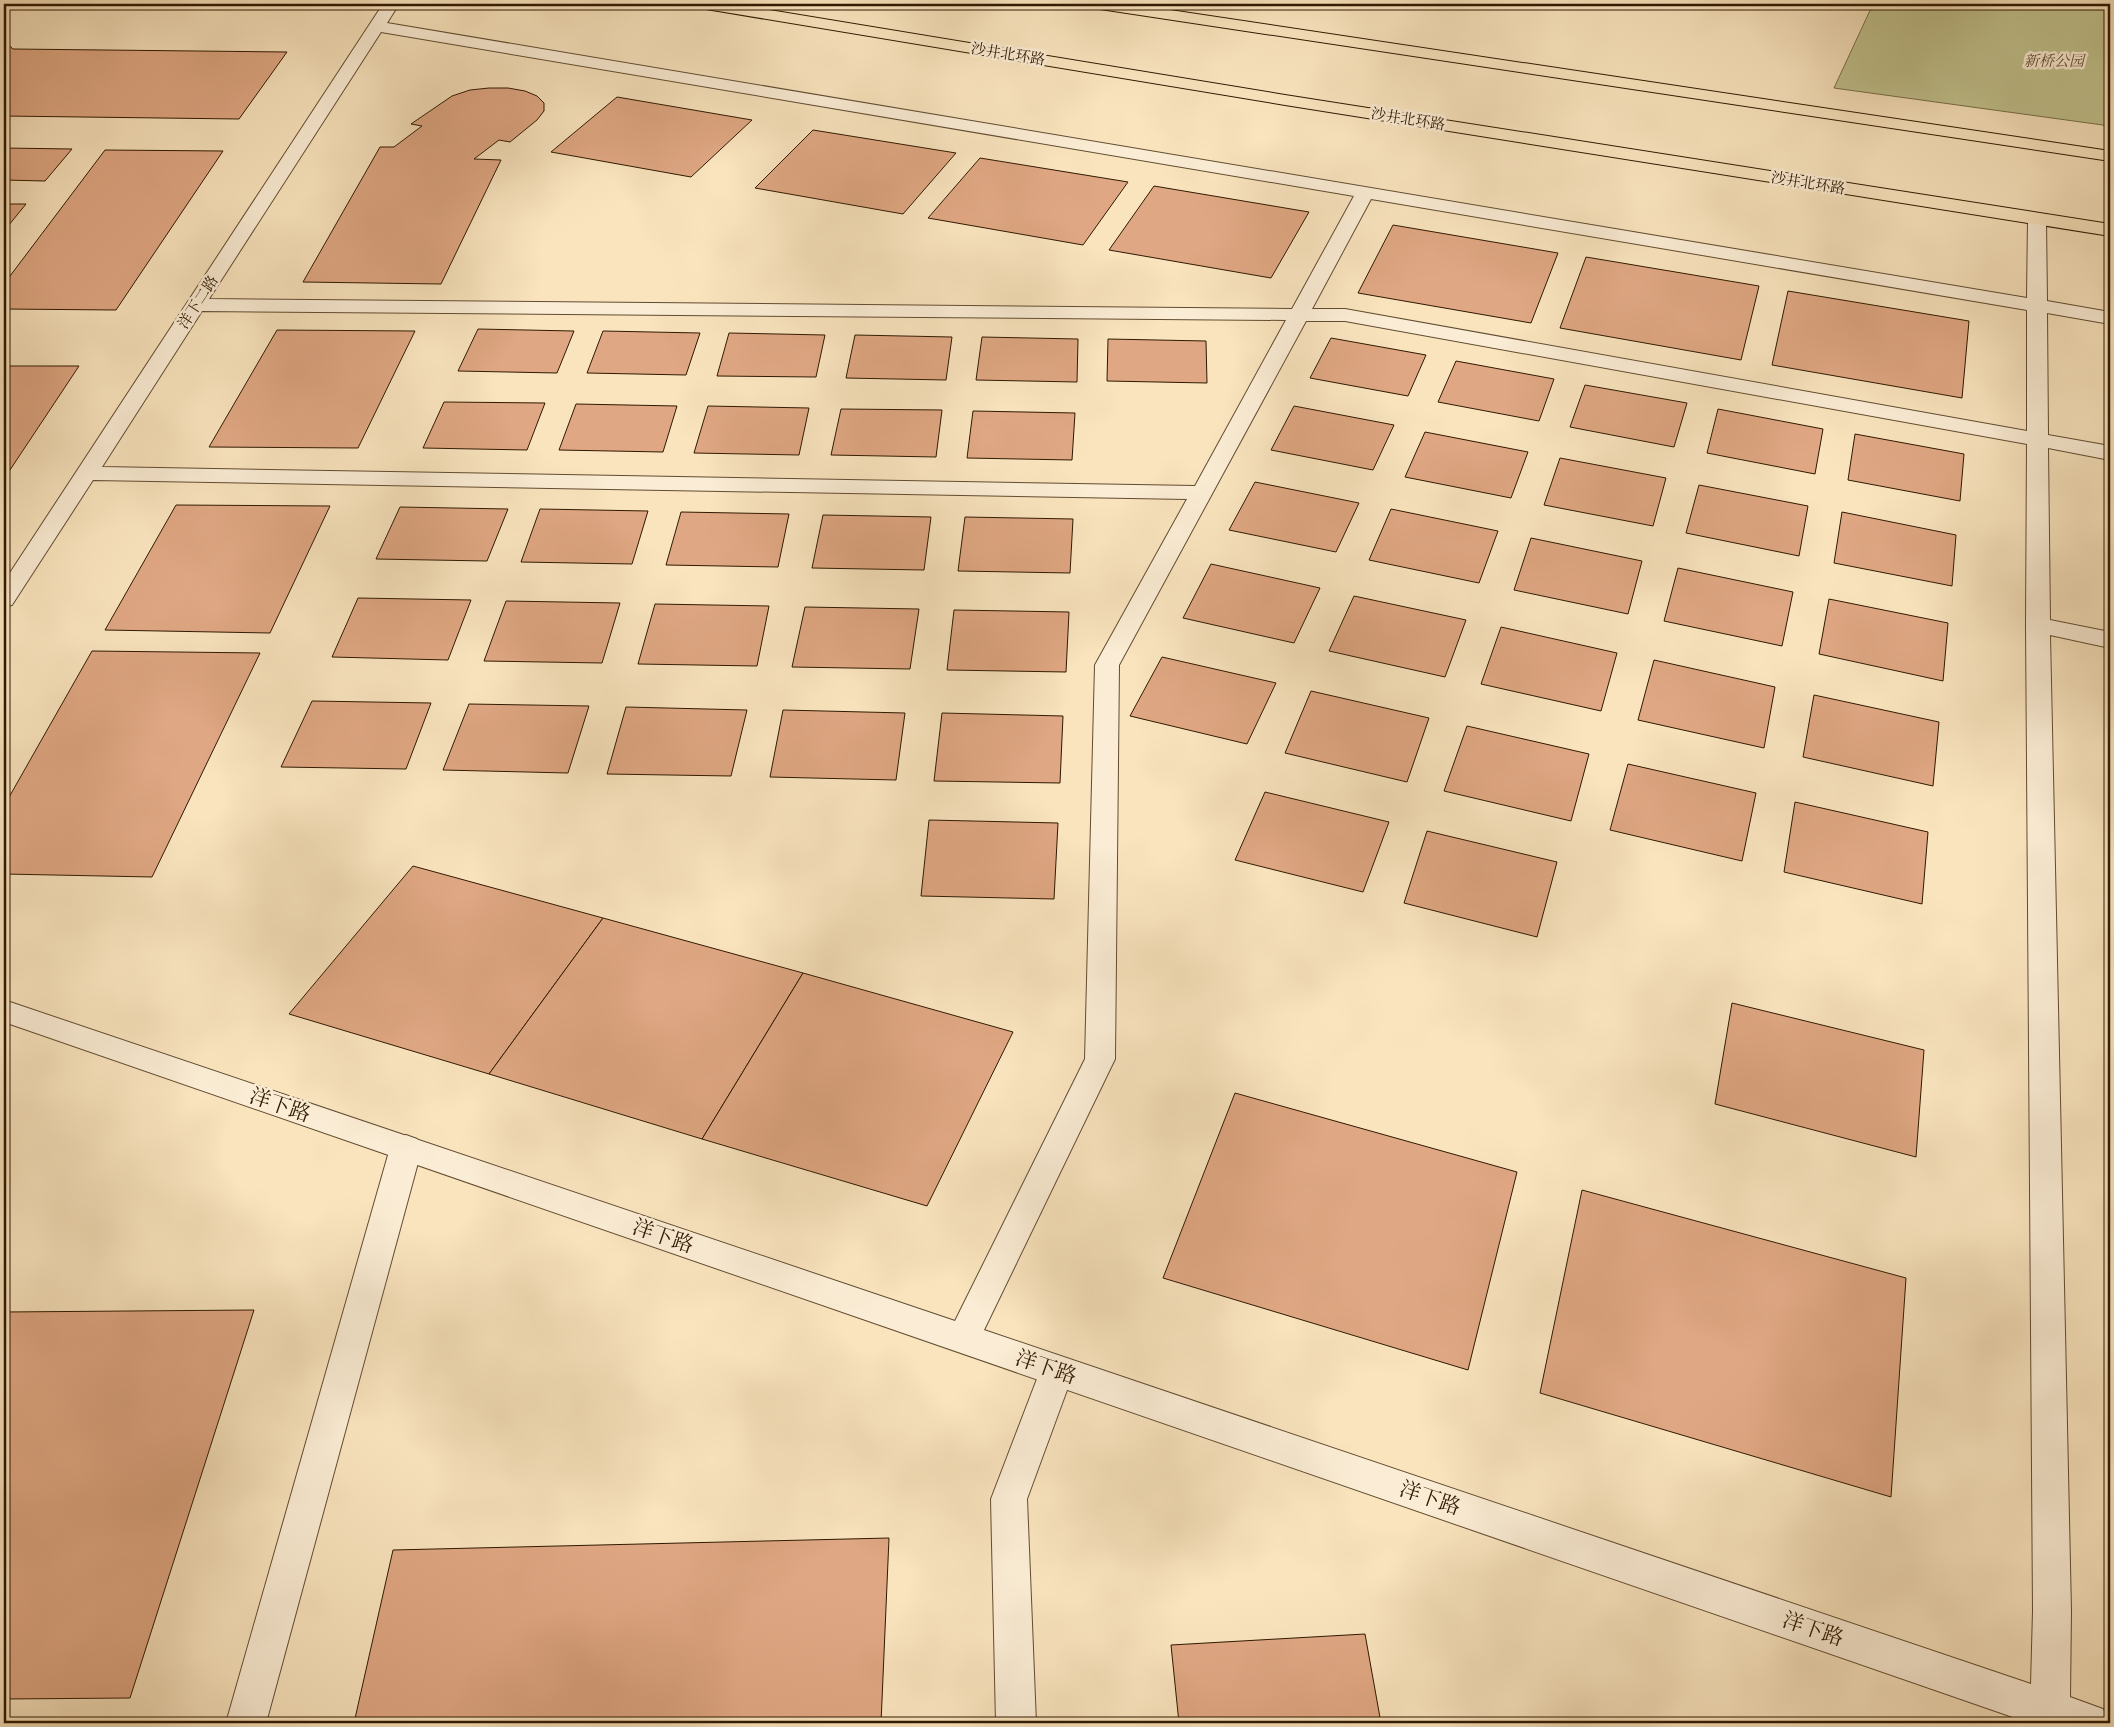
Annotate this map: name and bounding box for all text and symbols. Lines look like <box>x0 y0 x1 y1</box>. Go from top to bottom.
street label: 沙井北环路 <box>970 39 1046 69</box>
park label: 新桥公园 <box>2024 52 2086 70</box>
street label: 沙井北环路 <box>1370 104 1446 134</box>
street label: 沙井北环路 <box>1770 168 1846 198</box>
street label: 洋下二路 <box>174 272 222 332</box>
street label: 洋下路 <box>246 1082 314 1128</box>
street label: 洋下路 <box>629 1213 697 1259</box>
street label: 洋下路 <box>1012 1344 1080 1390</box>
street label: 洋下路 <box>1396 1475 1464 1521</box>
street label: 洋下路 <box>1779 1606 1847 1652</box>

